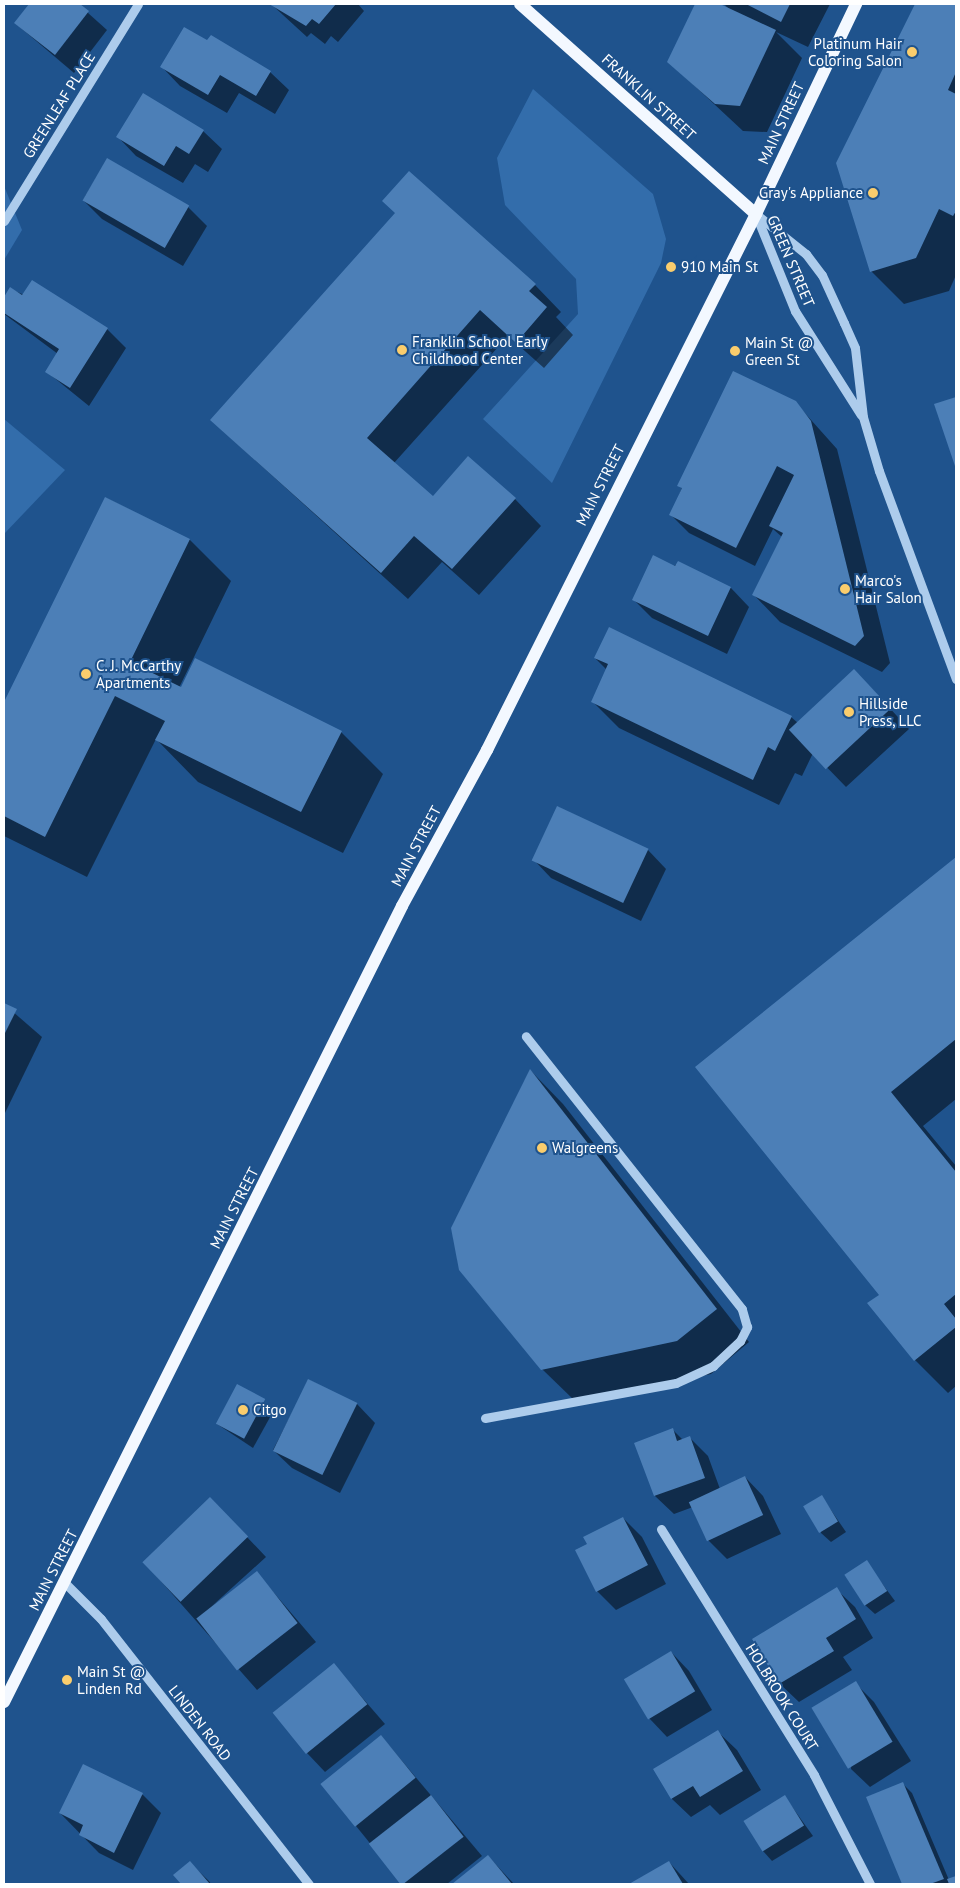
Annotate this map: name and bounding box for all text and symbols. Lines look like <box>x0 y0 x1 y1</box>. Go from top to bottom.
place label: Platinum Hair Coloring Salon <box>808 34 902 69</box>
marker: Platinum Hair Coloring Salon <box>906 46 918 58</box>
street label: GREENLEAF PLACE <box>19 49 99 161</box>
street label: FRANKLIN STREET <box>598 50 700 144</box>
street label: MAIN STREET <box>754 79 808 167</box>
place label: Gray's Appliance <box>759 184 863 202</box>
marker: Gray's Appliance <box>867 187 879 199</box>
street label: GREEN STREET <box>764 212 818 310</box>
place label: 910 Main St <box>681 258 758 276</box>
marker: 910 Main St <box>665 261 677 273</box>
place label: Franklin School Early Childhood Center <box>412 332 548 367</box>
place label: Main St @ Green St <box>745 333 814 368</box>
marker: Franklin School Early Childhood Center <box>396 344 408 356</box>
marker: Main St @ Green St <box>729 345 741 357</box>
street label: MAIN STREET <box>572 441 628 529</box>
place label: Marco's Hair Salon <box>855 571 922 606</box>
marker: Marco's Hair Salon <box>839 583 851 595</box>
place label: C. J. McCarthy Apartments <box>96 656 184 691</box>
marker: C. J. McCarthy Apartments <box>80 668 92 680</box>
place label: Hillside Press, LLC <box>859 694 923 729</box>
marker: Hillside Press, LLC <box>843 706 855 718</box>
street label: MAIN STREET <box>387 803 445 889</box>
place label: Walgreens <box>552 1139 618 1157</box>
marker: Walgreens <box>536 1142 548 1154</box>
street label: MAIN STREET <box>206 1164 262 1252</box>
place label: Citgo <box>253 1401 287 1419</box>
marker: Citgo <box>237 1404 249 1416</box>
street label: MAIN STREET <box>25 1526 81 1614</box>
street label: HOLBROOK COURT <box>742 1640 822 1754</box>
place label: Main St @ Linden Rd <box>77 1662 146 1697</box>
marker: Main St @ Linden Rd <box>61 1674 73 1686</box>
street label: LINDEN ROAD <box>165 1682 235 1764</box>

